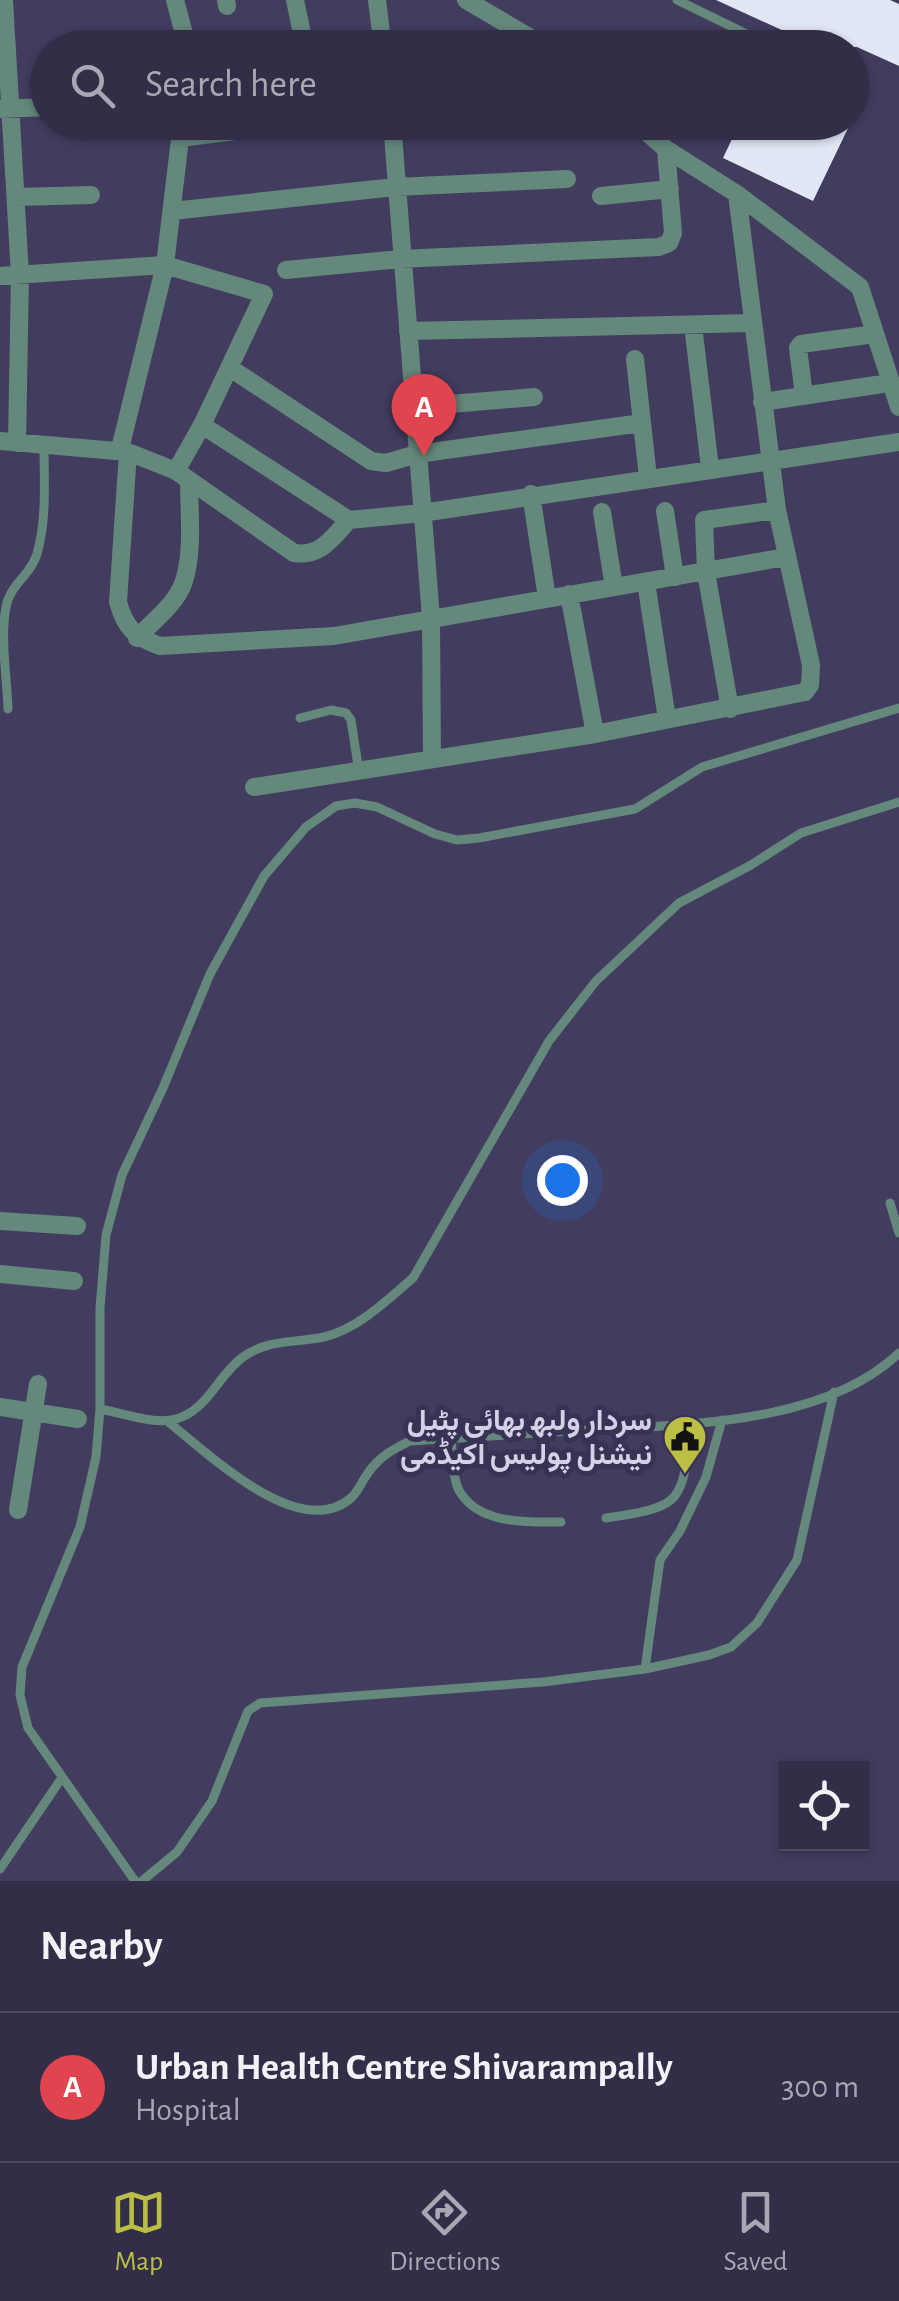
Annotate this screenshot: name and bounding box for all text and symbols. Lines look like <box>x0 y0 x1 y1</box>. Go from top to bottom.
search box <box>30 30 869 140</box>
icon: search <box>65 58 120 113</box>
text: Search here <box>145 66 317 104</box>
pin: A <box>392 374 456 456</box>
your location <box>537 1155 588 1206</box>
place label: سردار ولبھ بھائی پٹیل نیشنل پولیس اکیڈمی <box>400 1406 652 1474</box>
public building icon: سردار ولبھ بھائی پٹیل نیشنل پولیس اکیڈمی <box>662 1414 708 1475</box>
map controls <box>779 1761 869 1851</box>
button: locate <box>779 1761 869 1851</box>
text: Nearby <box>40 1925 163 1967</box>
text: Urban Health Centre Shivarampally <box>135 2049 673 2087</box>
text: A <box>63 2071 82 2103</box>
text: 300 m <box>781 2071 859 2103</box>
text: Hospital <box>135 2094 241 2126</box>
tab: Map <box>111 2185 166 2279</box>
tab: Directions <box>389 2185 501 2279</box>
tab: Saved <box>724 2185 788 2279</box>

